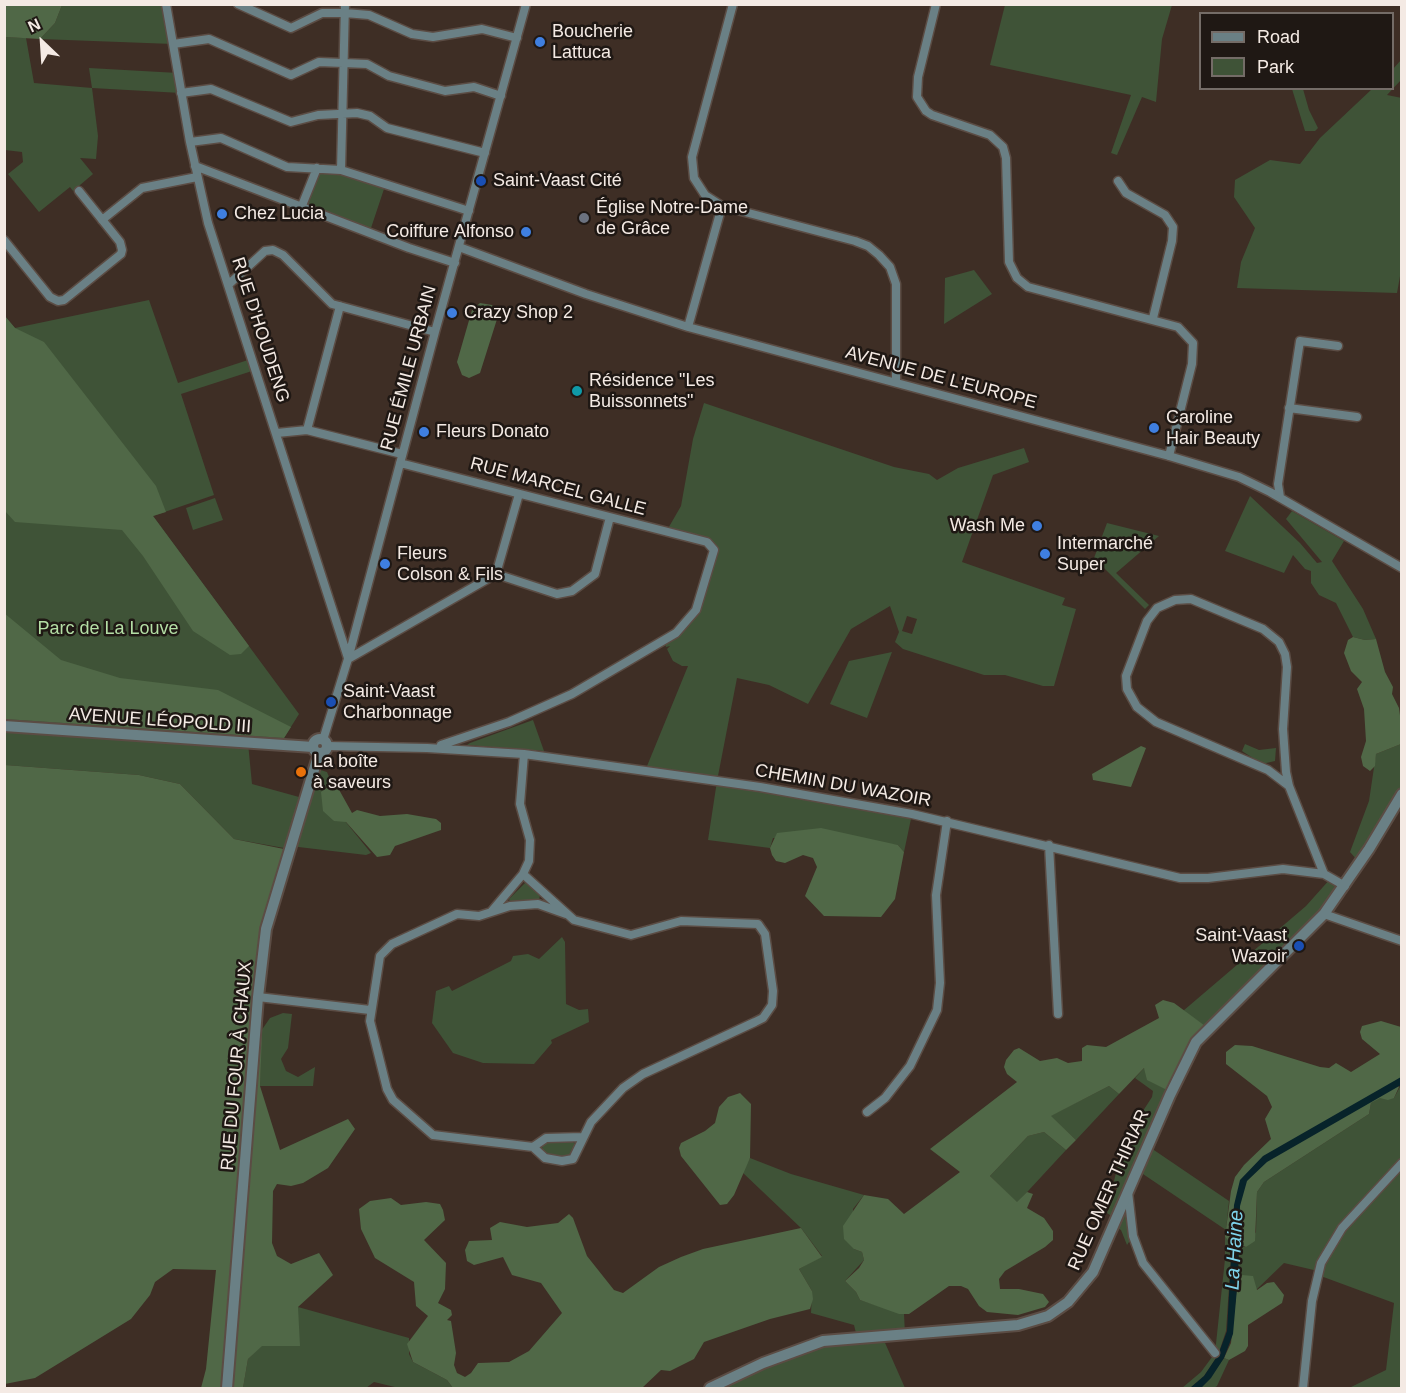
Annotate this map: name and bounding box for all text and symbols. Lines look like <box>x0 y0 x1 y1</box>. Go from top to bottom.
north arrow <box>12 12 72 72</box>
legend <box>1199 12 1394 90</box>
text: N <box>25 15 43 35</box>
place label: Boucherie Lattuca <box>552 21 633 63</box>
text: Road <box>1257 27 1300 47</box>
marker: Boucherie Lattuca <box>533 35 547 49</box>
text: Park <box>1257 57 1294 77</box>
place label: Saint-Vaast Cité <box>493 170 622 192</box>
marker: Saint-Vaast Cité <box>474 174 488 188</box>
place label: Église Notre-Dame de Grâce <box>596 197 748 240</box>
place label: Chez Lucia <box>234 203 324 225</box>
marker: Chez Lucia <box>215 207 229 221</box>
marker: Église Notre-Dame de Grâce <box>577 211 591 225</box>
place label: Coiffure Alfonso <box>386 221 514 243</box>
marker: Coiffure Alfonso <box>519 225 533 239</box>
street label: RUE D'HOUDENG <box>226 255 294 405</box>
street label: RUE ÉMILE URBAIN <box>377 283 441 453</box>
place label: Crazy Shop 2 <box>464 302 573 324</box>
marker: Crazy Shop 2 <box>445 306 459 320</box>
street label: AVENUE DE L'EUROPE <box>843 342 1039 414</box>
place label: Résidence "Les Buissonnets" <box>589 370 714 412</box>
marker: Résidence "Les Buissonnets" <box>570 384 584 398</box>
place label: Caroline Hair Beauty <box>1166 407 1260 450</box>
place label: Fleurs Donato <box>436 421 549 443</box>
marker: Caroline Hair Beauty <box>1147 421 1161 435</box>
marker: Fleurs Donato <box>417 425 431 439</box>
street label: RUE MARCEL GALLE <box>468 453 648 521</box>
place label: Wash Me <box>950 515 1025 537</box>
marker: Wash Me <box>1030 519 1044 533</box>
place label: Intermarché Super <box>1057 533 1153 576</box>
place label: Fleurs Colson & Fils <box>397 543 503 586</box>
marker: Intermarché Super <box>1038 547 1052 561</box>
marker: Fleurs Colson & Fils <box>378 557 392 571</box>
park label: Parc de La Louve <box>37 618 179 640</box>
place label: Saint-Vaast Charbonnage <box>343 681 452 724</box>
marker: Saint-Vaast Charbonnage <box>324 695 338 709</box>
street label: AVENUE LÉOPOLD III <box>68 704 252 738</box>
place label: La boîte à saveurs <box>313 751 391 794</box>
street label: CHEMIN DU WAZOIR <box>753 760 933 812</box>
marker: La boîte à saveurs <box>294 765 308 779</box>
place label: Saint-Vaast Wazoir <box>1195 925 1287 968</box>
marker: Saint-Vaast Wazoir <box>1292 939 1306 953</box>
street label: RUE DU FOUR À CHAUX <box>217 960 257 1172</box>
street label: RUE OMER THIRIAR <box>1064 1106 1154 1274</box>
water label: La Haine <box>1221 1209 1249 1291</box>

